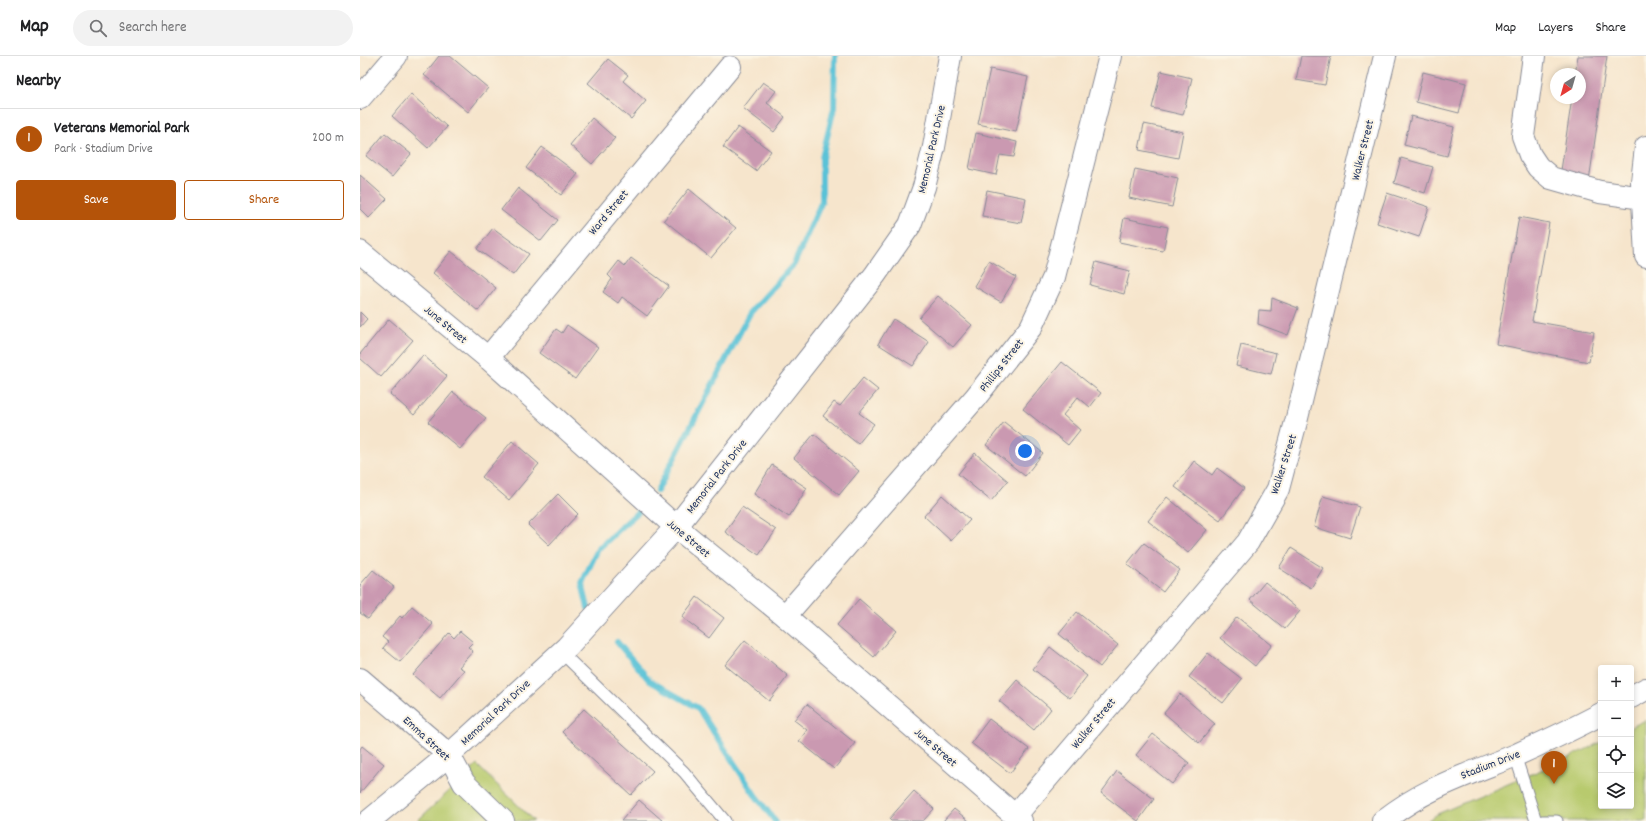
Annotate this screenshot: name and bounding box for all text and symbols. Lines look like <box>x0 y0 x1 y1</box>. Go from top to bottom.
search box <box>73 10 353 46</box>
text: Map <box>20 14 49 41</box>
icon: search <box>87 17 109 39</box>
text: Search here <box>119 17 187 39</box>
text: Map <box>1495 18 1516 38</box>
text: Layers <box>1538 18 1573 38</box>
text: Share <box>1595 18 1626 38</box>
north arrow <box>1550 68 1586 104</box>
text: Nearby <box>16 70 60 94</box>
street label: Memorial Park Drive <box>914 104 951 195</box>
text: Veterans Memorial Park <box>54 118 190 140</box>
street label: Walker Street <box>1348 118 1379 182</box>
text: 1 <box>28 129 30 148</box>
text: 200 m <box>312 129 344 148</box>
text: Park · Stadium Drive <box>54 140 153 159</box>
button: Save <box>16 180 176 220</box>
button: Share <box>184 180 344 220</box>
street label: Ward Street <box>585 186 634 239</box>
street label: June Street <box>420 302 471 349</box>
street label: Phillips Street <box>976 335 1029 396</box>
street label: Walker Street <box>1267 432 1302 497</box>
street label: Memorial Park Drive <box>683 436 752 518</box>
your location <box>1015 441 1035 461</box>
street label: June Street <box>663 516 714 563</box>
map controls <box>1598 665 1634 809</box>
button: + <box>1598 665 1634 701</box>
street label: Memorial Park Drive <box>457 676 535 750</box>
street label: Walker Street <box>1068 694 1121 753</box>
button: − <box>1598 701 1634 737</box>
street label: Emma Street <box>398 713 454 766</box>
street label: June Street <box>910 725 961 772</box>
button: locate <box>1598 737 1634 773</box>
street label: Stadium Drive <box>1458 746 1523 785</box>
pin: 1 <box>1541 751 1567 784</box>
button: layers <box>1598 773 1634 809</box>

